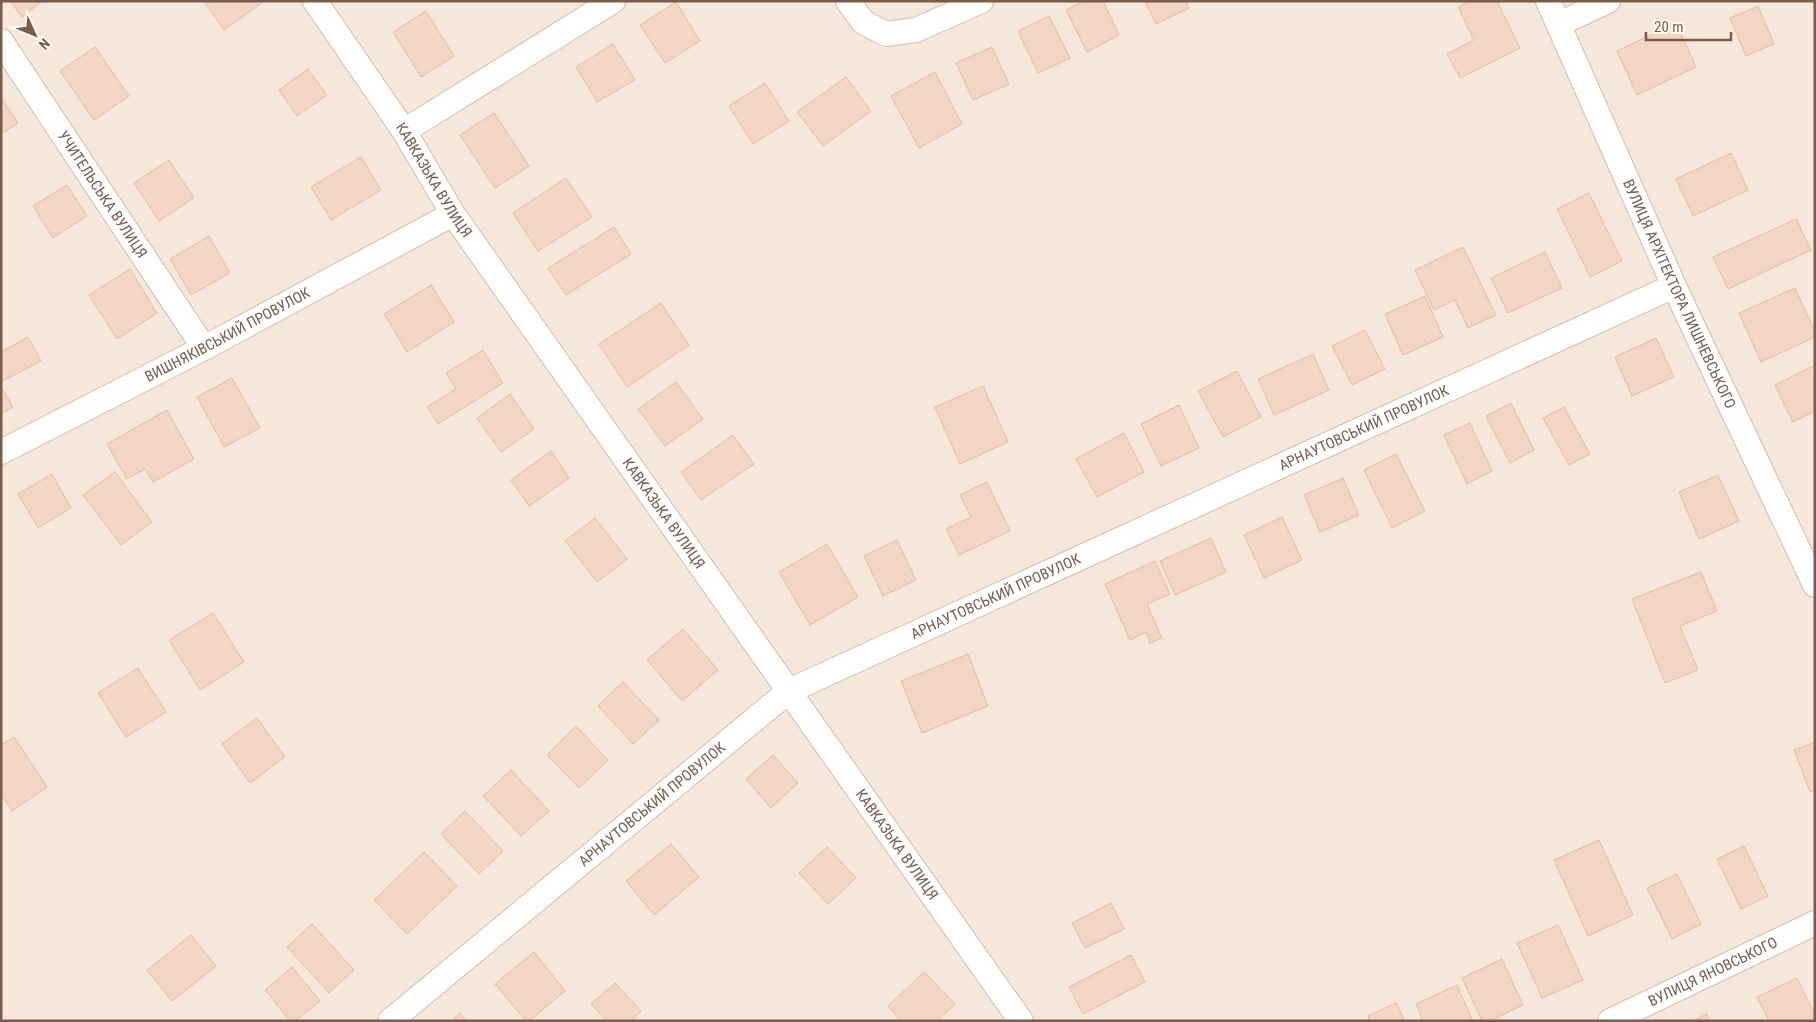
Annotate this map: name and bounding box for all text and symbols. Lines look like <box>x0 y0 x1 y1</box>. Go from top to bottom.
north arrow <box>10 10 60 60</box>
scale bar <box>1646 10 1731 42</box>
text: 20 m <box>1654 18 1684 36</box>
text: N <box>36 35 53 53</box>
street label: КАВКАЗЬКА ВУЛИЦЯ <box>392 119 476 241</box>
street label: УЧИТЕЛЬСЬКА ВУЛИЦЯ <box>54 127 151 262</box>
street label: ВУЛИЦЯ АРХІТЕКТОРА ЛИШНЕВСЬКОГО <box>1619 177 1739 411</box>
street label: ВИШНЯКІВСЬКИЙ ПРОВУЛОК <box>142 283 314 386</box>
street label: АРНАУТОВСЬКИЙ ПРОВУЛОК <box>1276 381 1452 475</box>
street label: КАВКАЗЬКА ВУЛИЦЯ <box>619 454 709 572</box>
street label: АРНАУТОВСЬКИЙ ПРОВУЛОК <box>908 550 1084 643</box>
street label: АРНАУТОВСЬКИЙ ПРОВУЛОК <box>575 738 729 870</box>
street label: КАВКАЗЬКА ВУЛИЦЯ <box>852 786 942 903</box>
street label: ВУЛИЦЯ ЯНОВСЬКОГО <box>1645 933 1780 1010</box>

